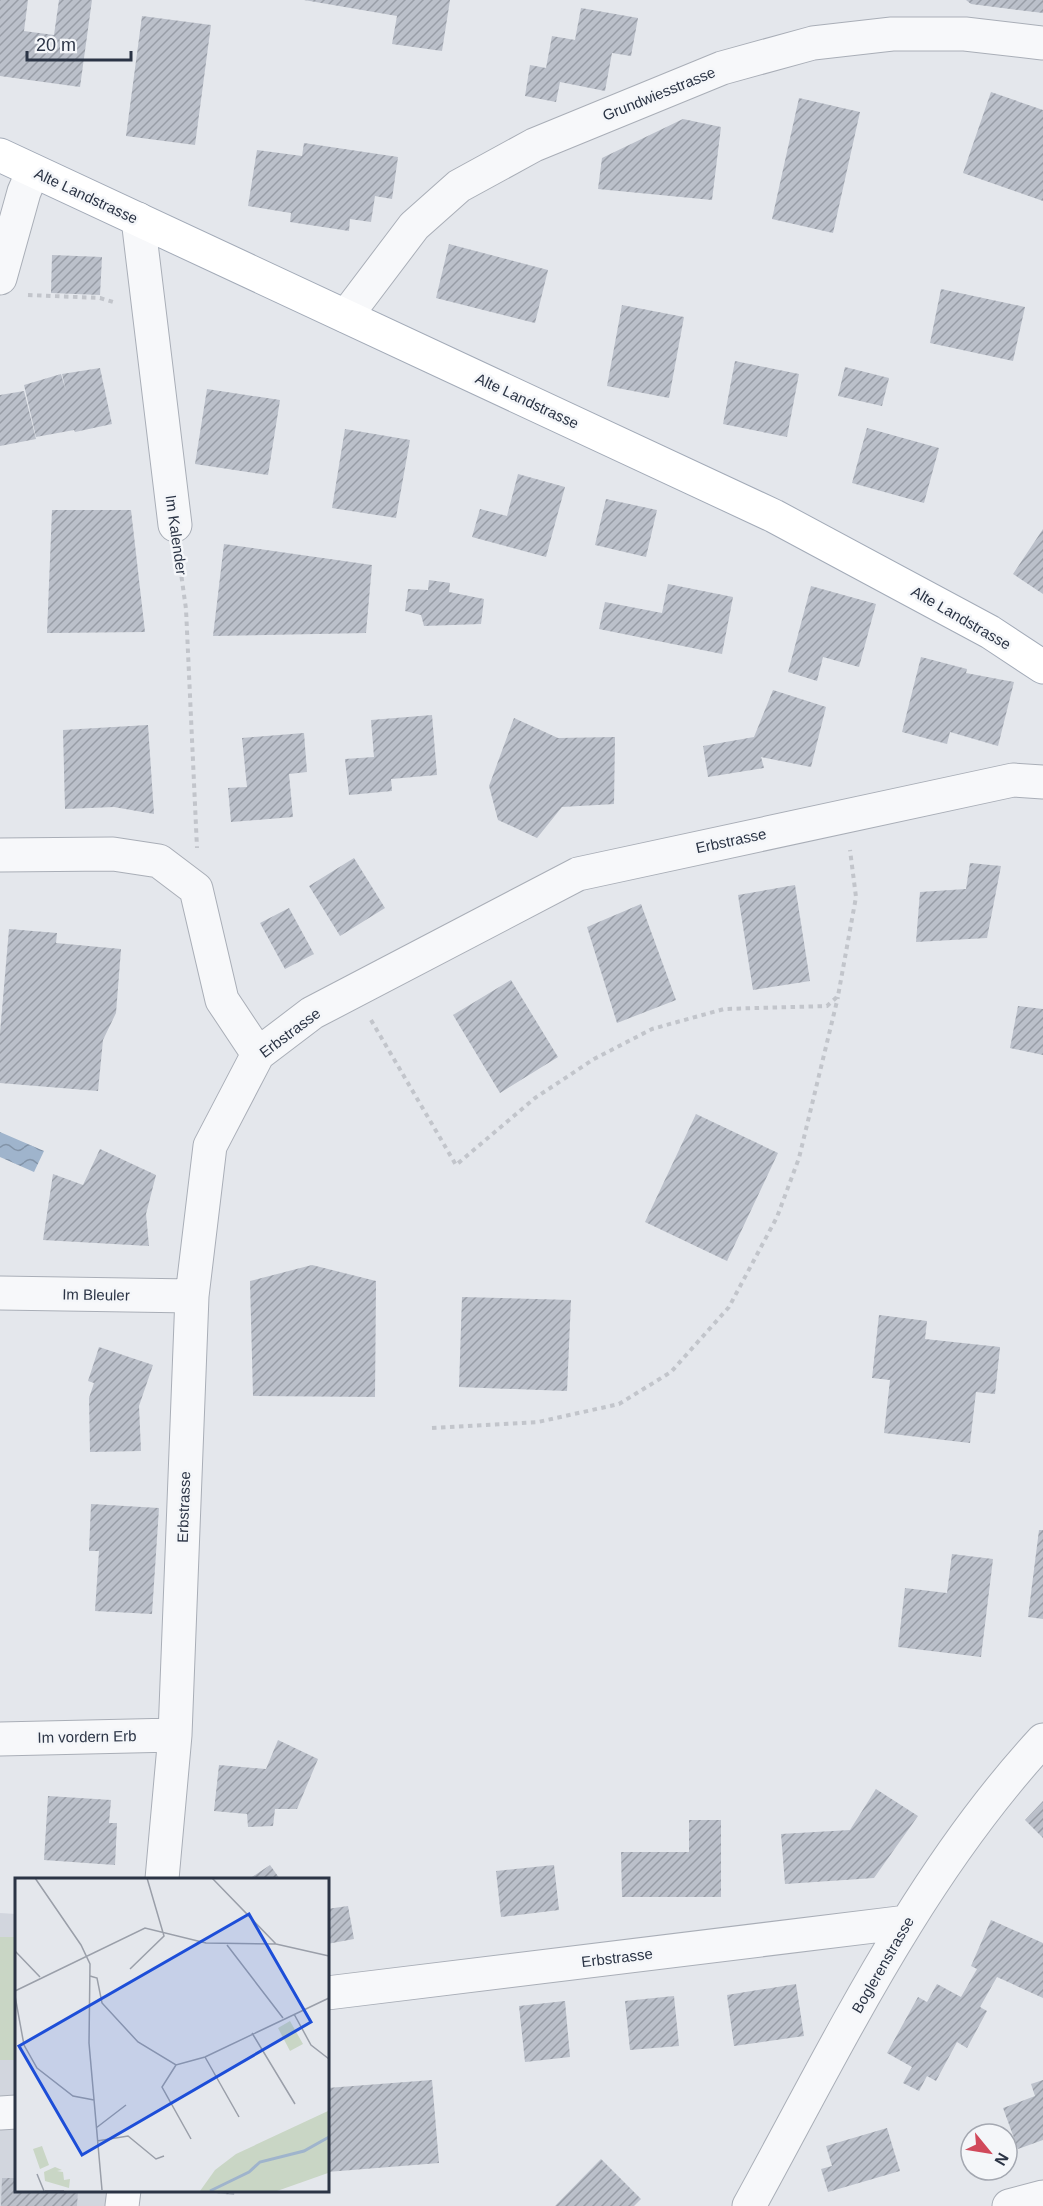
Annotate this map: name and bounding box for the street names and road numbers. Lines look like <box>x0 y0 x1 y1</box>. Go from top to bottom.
street label: Grundwiesstrasse <box>600 63 718 124</box>
street label: Alte Landstrasse <box>32 164 140 227</box>
street label: Alte Landstrasse <box>473 369 581 432</box>
street label: Im Kalender <box>162 494 191 576</box>
street label: Alte Landstrasse <box>909 582 1014 653</box>
street label: Erbstrasse <box>694 825 768 856</box>
street label: Erbstrasse <box>256 1004 323 1061</box>
street label: Im Bleuler <box>62 1285 130 1304</box>
street label: Erbstrasse <box>174 1471 193 1543</box>
street label: Im vordern Erb <box>37 1727 137 1746</box>
street label: Boglerenstrasse <box>848 1914 917 2016</box>
street label: Erbstrasse <box>580 1945 654 1970</box>

